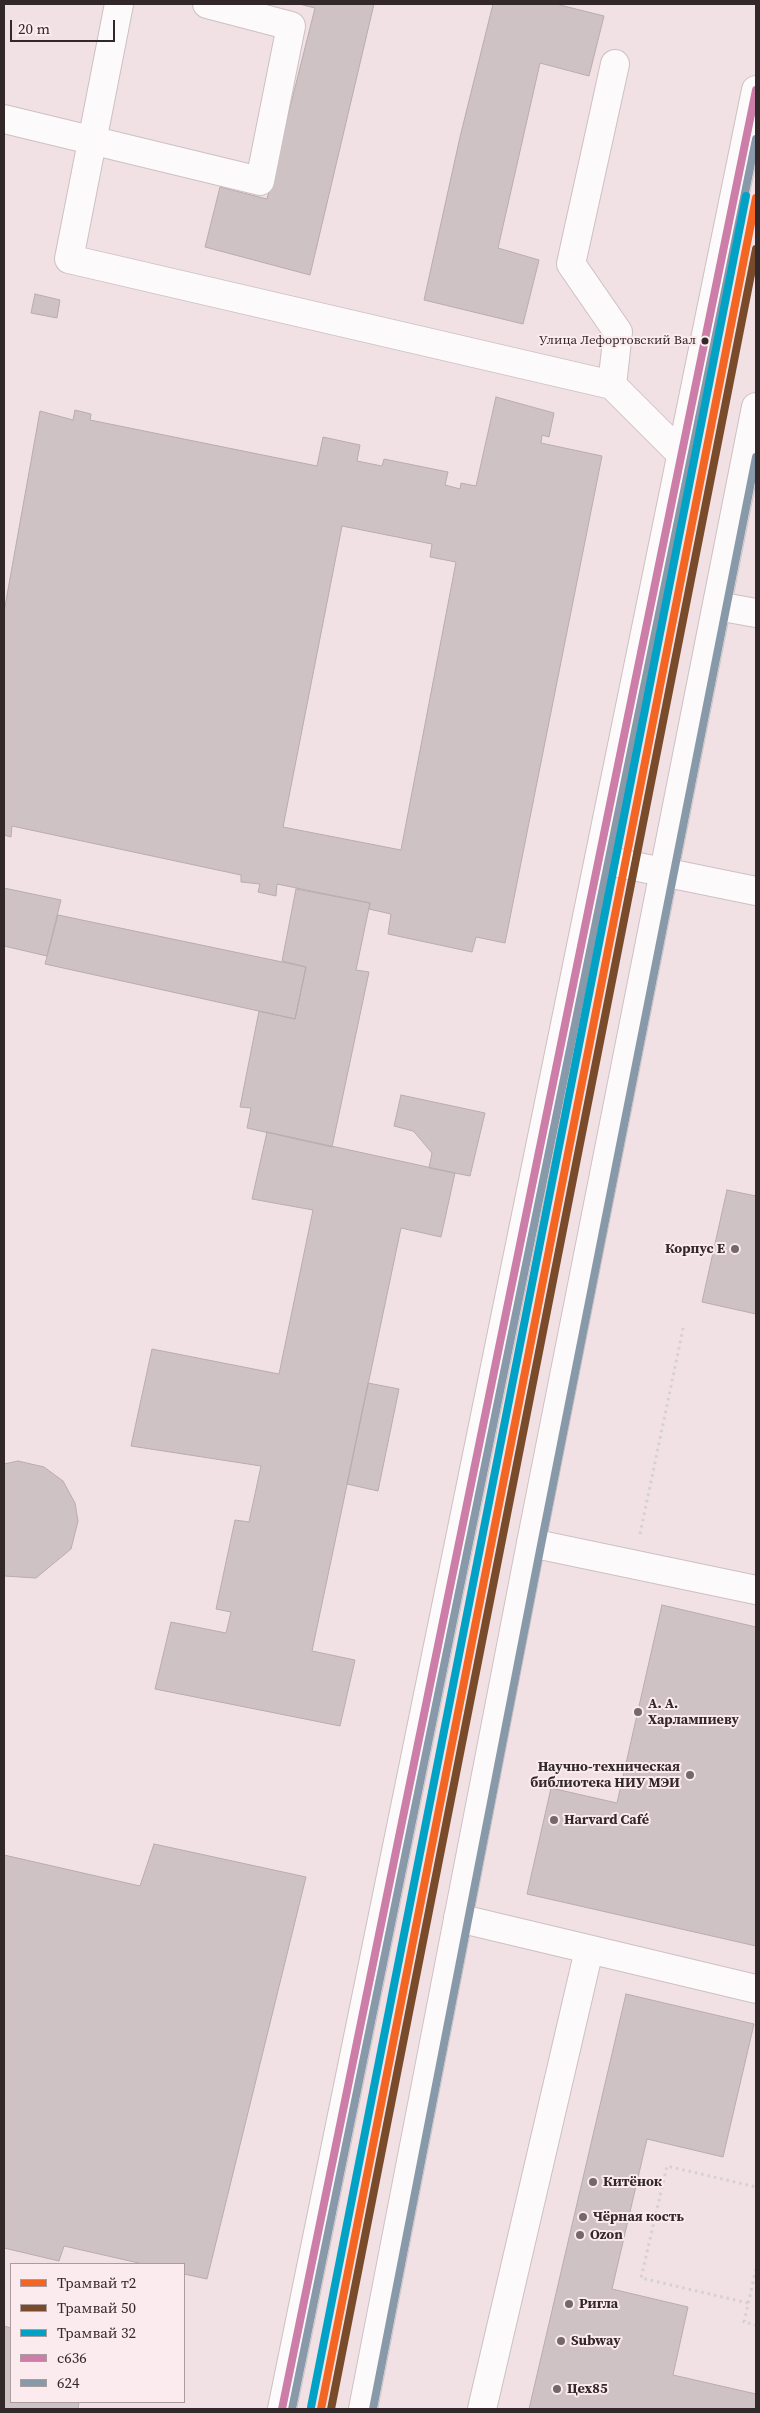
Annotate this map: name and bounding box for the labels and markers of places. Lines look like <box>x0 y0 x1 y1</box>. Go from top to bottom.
place label: Улица Лефортовский Вал <box>539 333 696 349</box>
marker: Улица Лефортовский Вал <box>700 336 710 346</box>
place label: Корпус Е <box>665 1241 725 1257</box>
marker: Корпус Е <box>729 1243 741 1255</box>
place label: А. А. Харлампиеву <box>648 1696 739 1728</box>
marker: А. А. Харлампиеву <box>632 1706 644 1718</box>
place label: Научно-техническая библиотека НИУ МЭИ <box>530 1759 680 1791</box>
marker: Научно-техническая библиотека НИУ МЭИ <box>684 1769 696 1781</box>
place label: Harvard Café <box>564 1812 649 1828</box>
marker: Harvard Café <box>548 1814 560 1826</box>
place label: Китёнок <box>603 2174 662 2190</box>
marker: Китёнок <box>587 2176 599 2188</box>
place label: Чёрная кость <box>593 2209 684 2225</box>
marker: Чёрная кость <box>577 2211 589 2223</box>
place label: Ozon <box>590 2227 623 2243</box>
marker: Ozon <box>574 2229 586 2241</box>
place label: Ригла <box>579 2296 618 2312</box>
marker: Ригла <box>563 2298 575 2310</box>
place label: Subway <box>571 2333 621 2349</box>
marker: Subway <box>555 2335 567 2347</box>
place label: Цех85 <box>567 2381 608 2397</box>
marker: Цех85 <box>551 2383 563 2395</box>

